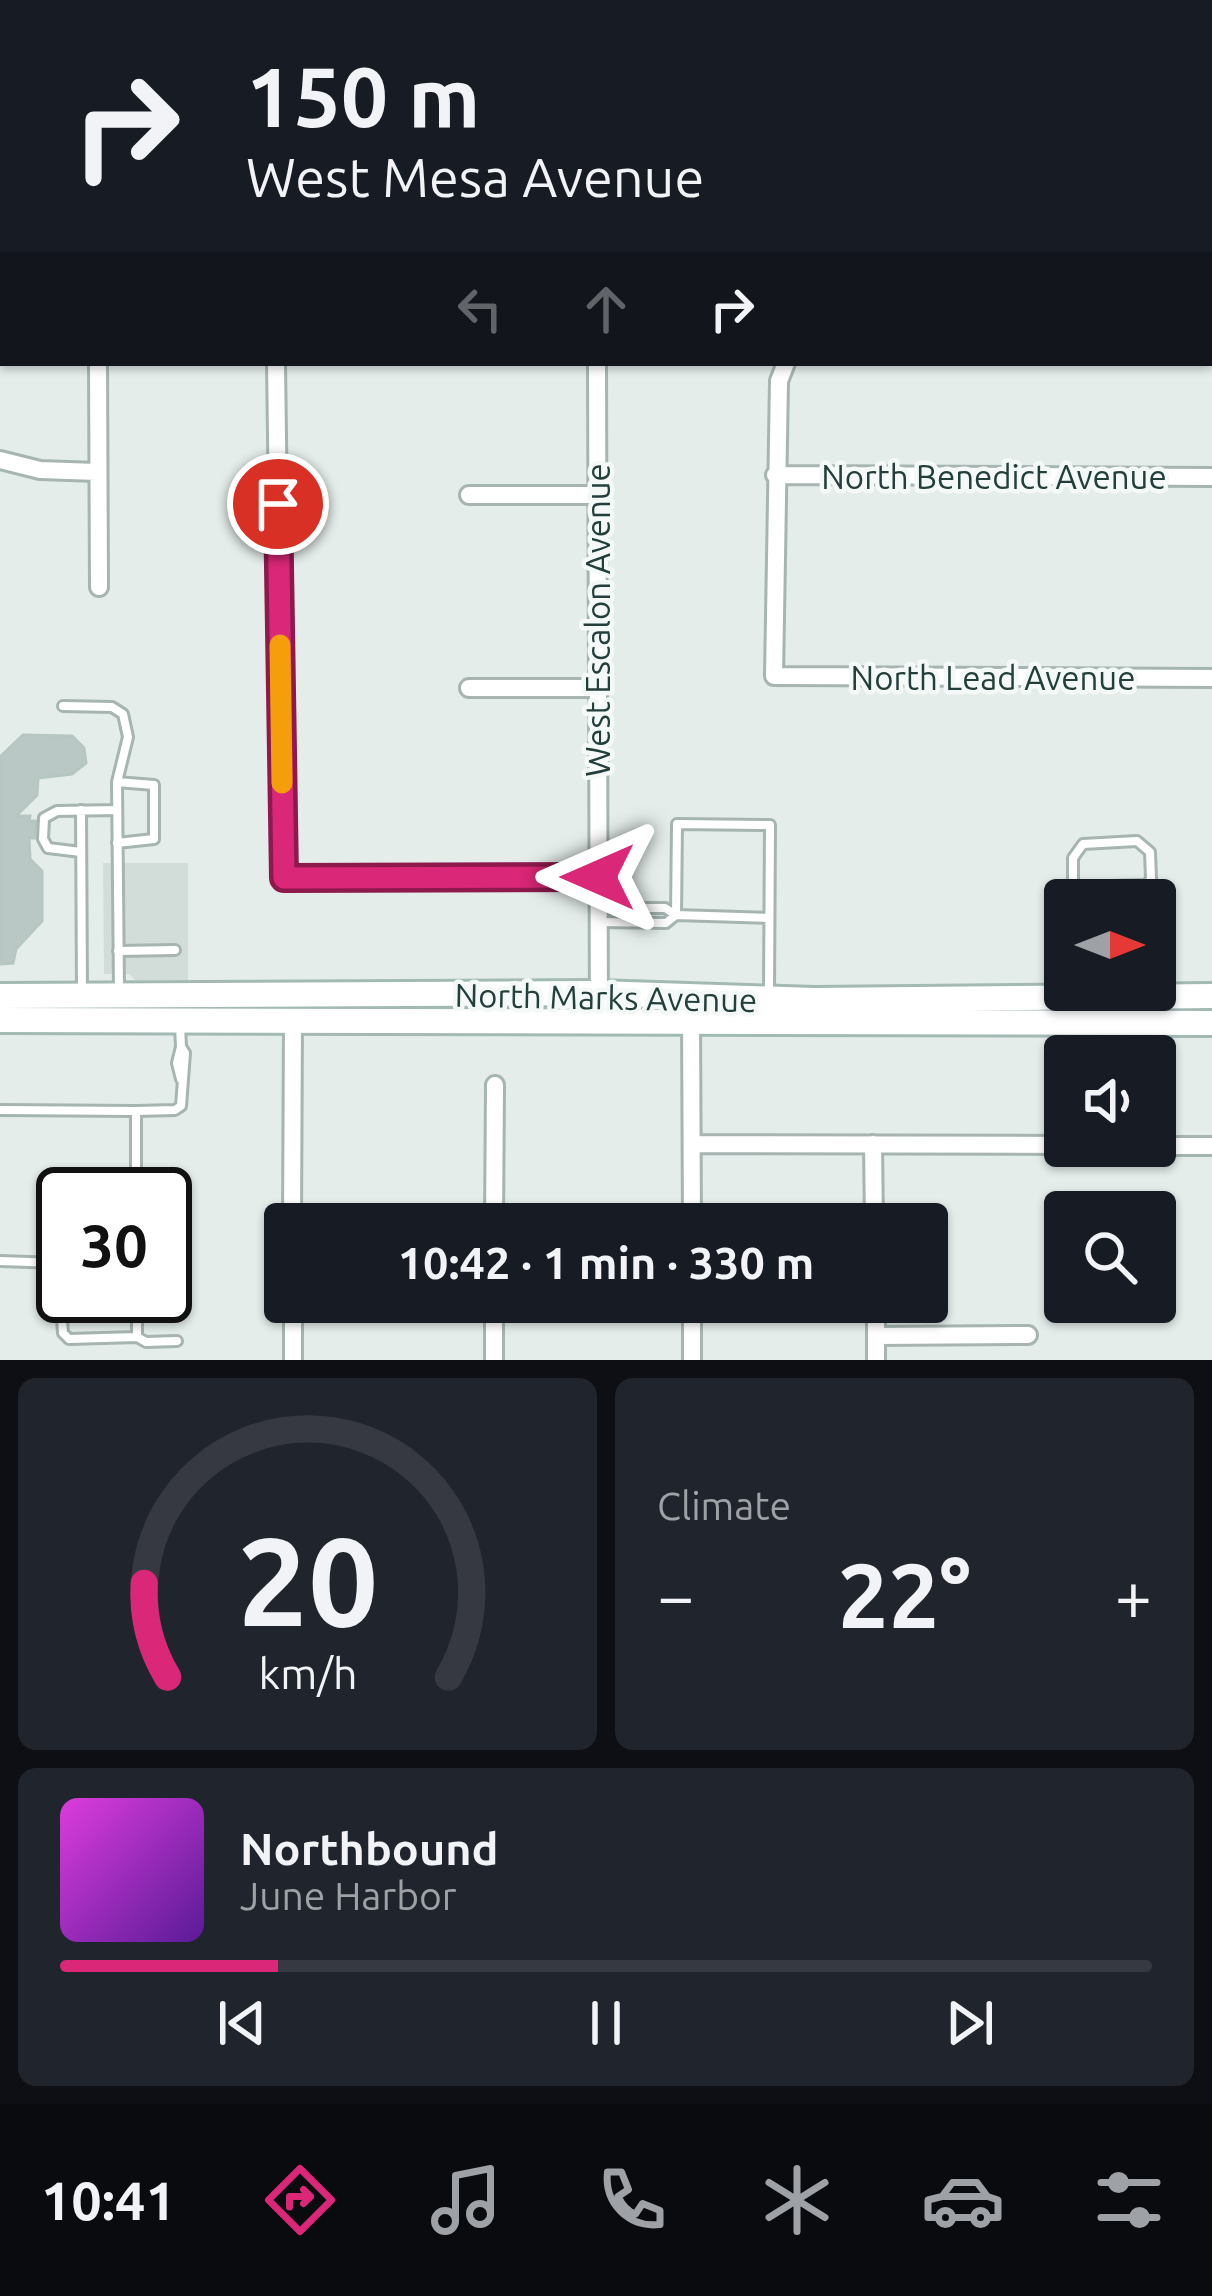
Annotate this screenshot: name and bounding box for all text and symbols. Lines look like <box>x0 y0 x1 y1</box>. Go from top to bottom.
icon: right <box>48 48 204 204</box>
text: 150 m <box>246 49 480 143</box>
text: West Mesa Avenue <box>246 147 704 207</box>
icon: left <box>447 276 513 342</box>
icon: ahead <box>573 276 639 342</box>
icon: right <box>699 276 765 342</box>
pin <box>227 453 329 555</box>
street label: North Benedict Avenue <box>821 458 1167 495</box>
street label: West Escalon Avenue <box>579 463 616 777</box>
icon: arrive <box>245 471 311 537</box>
street label: North Lead Avenue <box>851 659 1135 696</box>
position arrow <box>535 814 661 940</box>
north arrow <box>1044 879 1176 1011</box>
map controls <box>1044 879 1176 1323</box>
street label: North Marks Avenue <box>454 976 758 1018</box>
button: sound <box>1044 1035 1176 1167</box>
speed limit sign: 30 <box>36 1167 192 1323</box>
button: search <box>1044 1191 1176 1323</box>
text: 10:42 · 1 min · 330 m <box>398 1237 814 1288</box>
text: Climate <box>657 1484 791 1527</box>
text: 20 <box>237 1510 378 1650</box>
text: 22° <box>838 1544 971 1645</box>
text: − <box>657 1558 694 1632</box>
text: + <box>1115 1558 1152 1632</box>
text: km/h <box>258 1649 357 1697</box>
text: Northbound <box>240 1823 499 1874</box>
text: June Harbor <box>240 1874 457 1917</box>
icon: previous <box>209 1990 275 2056</box>
icon: pause <box>573 1990 639 2056</box>
icon: next <box>937 1990 1003 2056</box>
icon: directions <box>258 2158 342 2242</box>
icon: music <box>424 2158 508 2242</box>
icon: phone <box>590 2158 674 2242</box>
icon: climate <box>755 2158 839 2242</box>
icon: car <box>921 2158 1005 2242</box>
icon: filters <box>1087 2158 1171 2242</box>
text: 10:41 <box>41 2170 176 2230</box>

